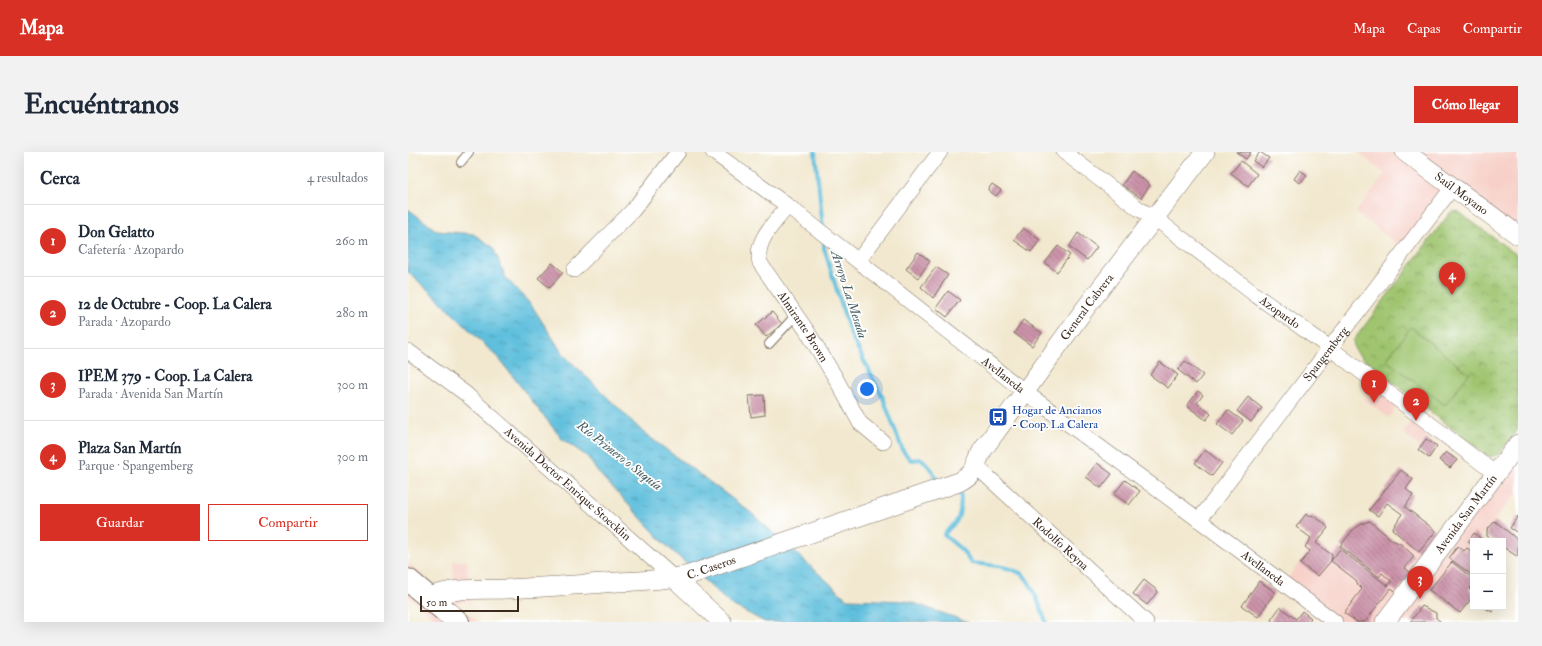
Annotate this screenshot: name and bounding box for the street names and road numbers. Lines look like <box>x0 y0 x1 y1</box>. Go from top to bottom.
street label: Saúl Moyano <box>1431 169 1491 219</box>
street label: General Cabrera <box>1057 270 1118 344</box>
street label: Almirante Brown <box>773 288 831 365</box>
street label: Azopardo <box>1256 293 1303 332</box>
street label: Spangemberg <box>1300 323 1352 385</box>
street label: Avellaneda <box>978 353 1028 397</box>
street label: Avenida Doctor Enrique Stoecklin <box>500 424 634 544</box>
street label: Avenida San Martín <box>1431 472 1501 557</box>
street label: Rodolfo Reyna <box>1029 515 1092 574</box>
street label: Avellaneda <box>1237 547 1289 590</box>
street label: C. Caseros <box>685 552 738 583</box>

